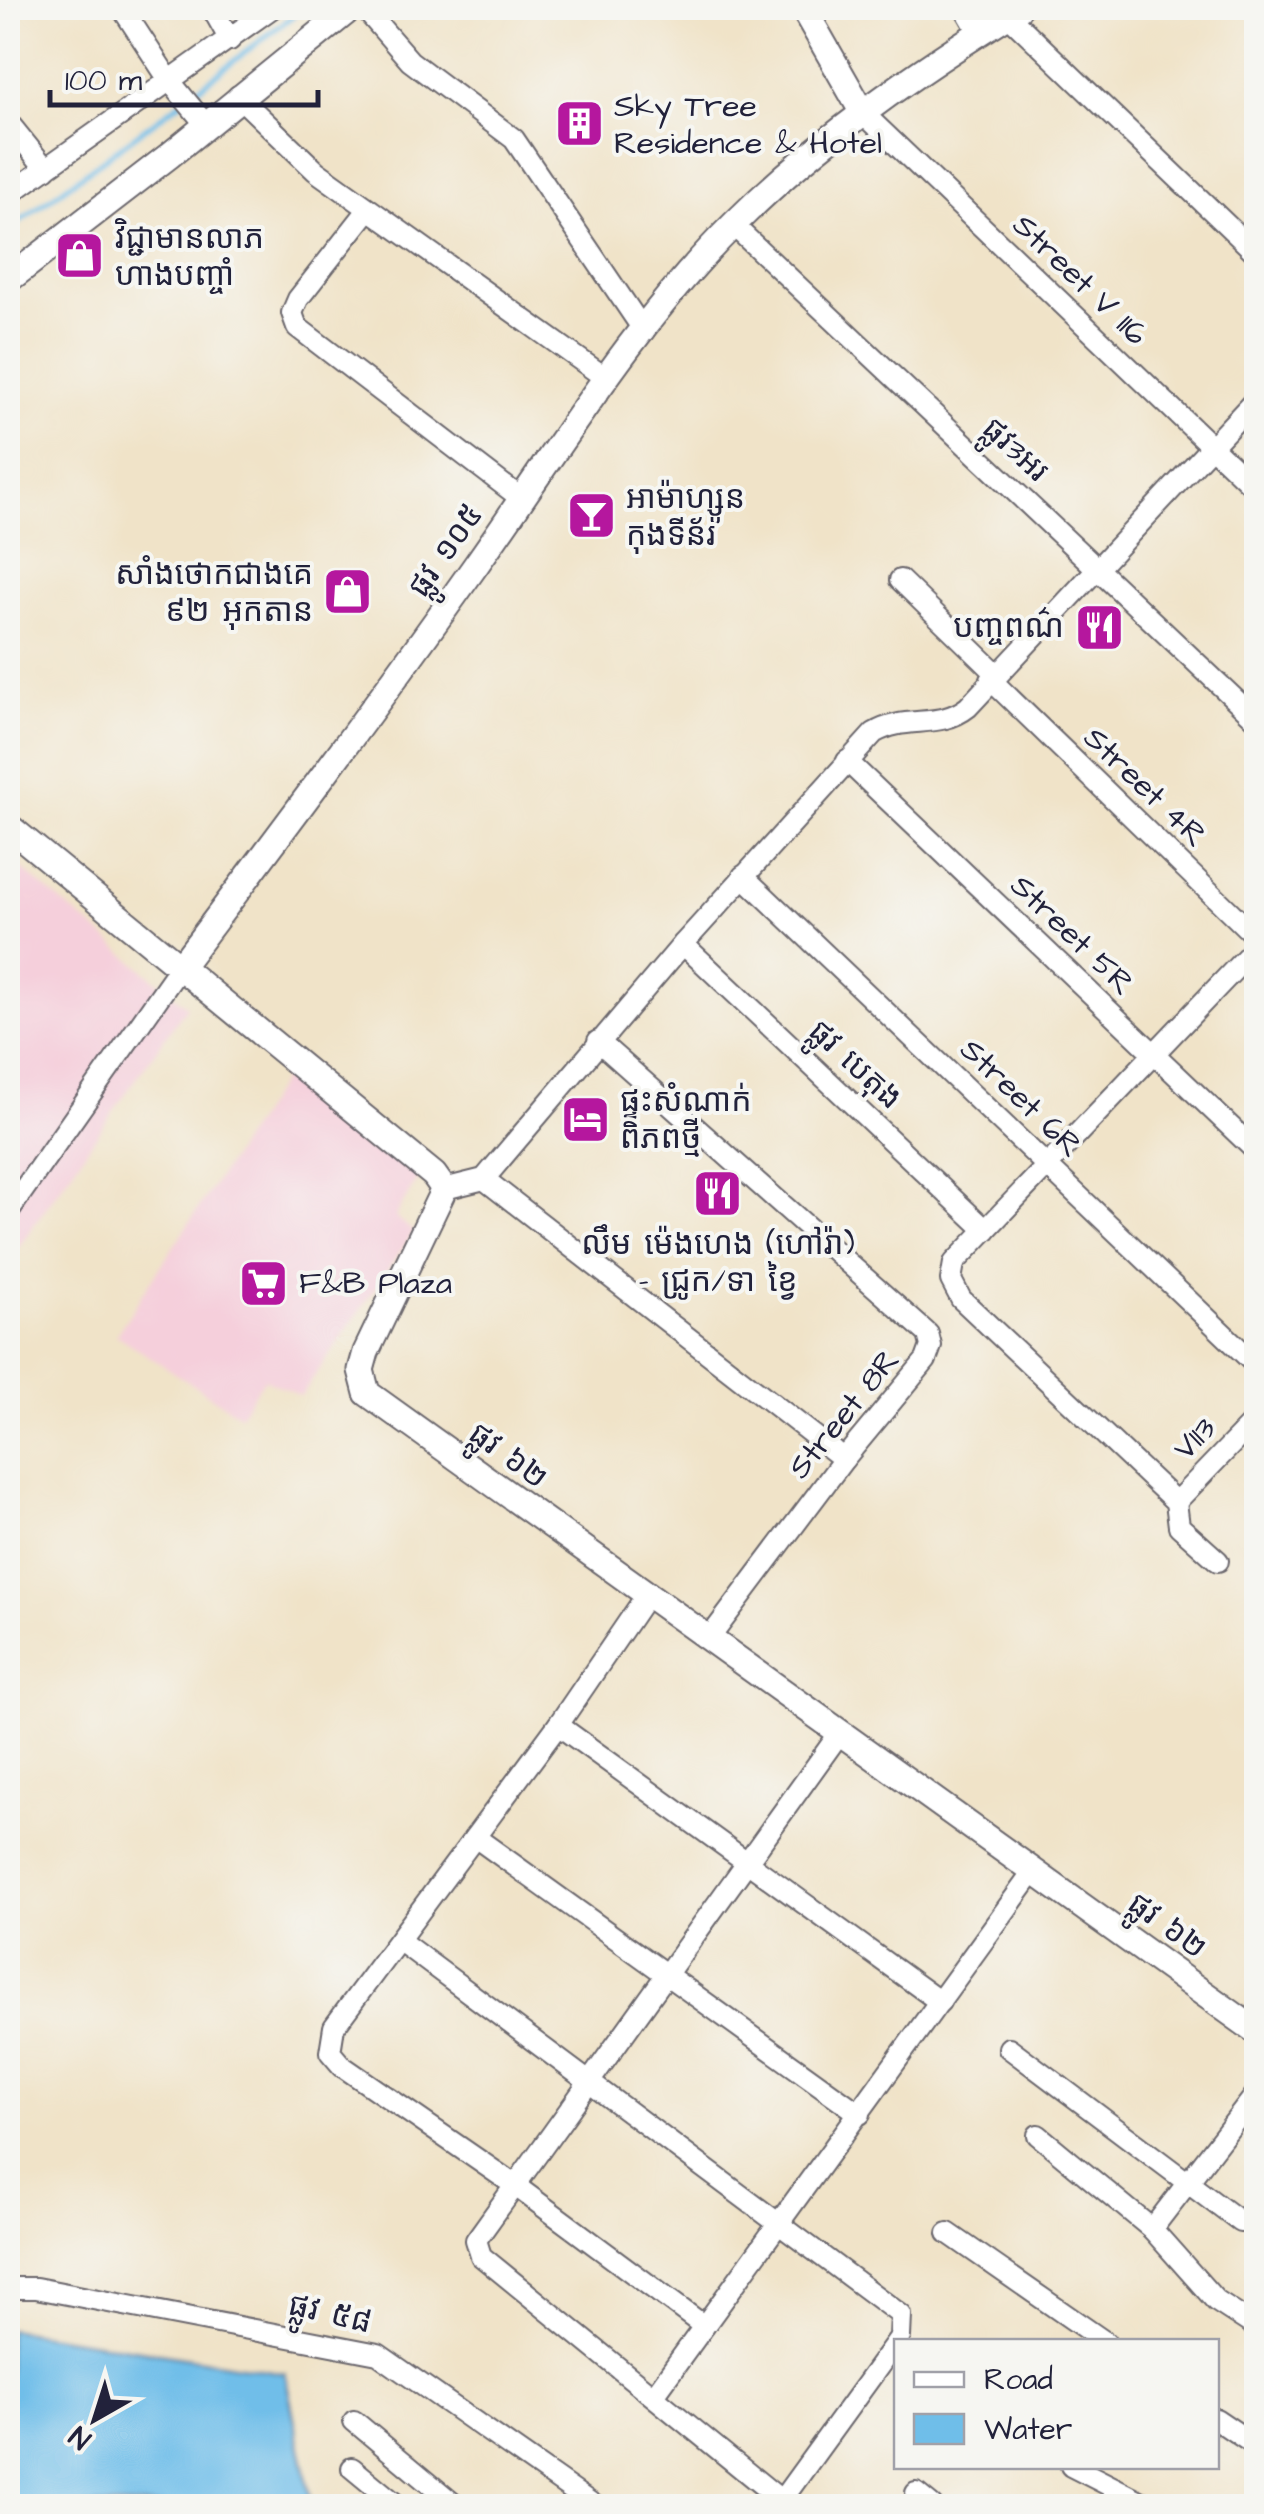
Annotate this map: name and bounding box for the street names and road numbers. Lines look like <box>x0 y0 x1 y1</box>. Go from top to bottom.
street label: Street V 116 <box>1002 204 1158 356</box>
street label: ផ្លូវ3អរ <box>969 407 1058 496</box>
street label: ផ្លូវ ១០៥ <box>398 495 498 609</box>
street label: Street 4R <box>1073 717 1217 857</box>
street label: Street 5R <box>1000 864 1144 1006</box>
street label: ផ្លូវ បេតុង <box>795 1010 912 1124</box>
street label: Street 6R <box>950 1028 1092 1168</box>
street label: Street 8R <box>778 1340 910 1488</box>
street label: V113 <box>1163 1407 1227 1471</box>
street label: ផ្លូវ ៦២ <box>457 1412 557 1504</box>
street label: ផ្លូវ ៦២ <box>1116 1882 1216 1974</box>
street label: ផ្លូវ ៥៨ <box>283 2283 376 2350</box>

